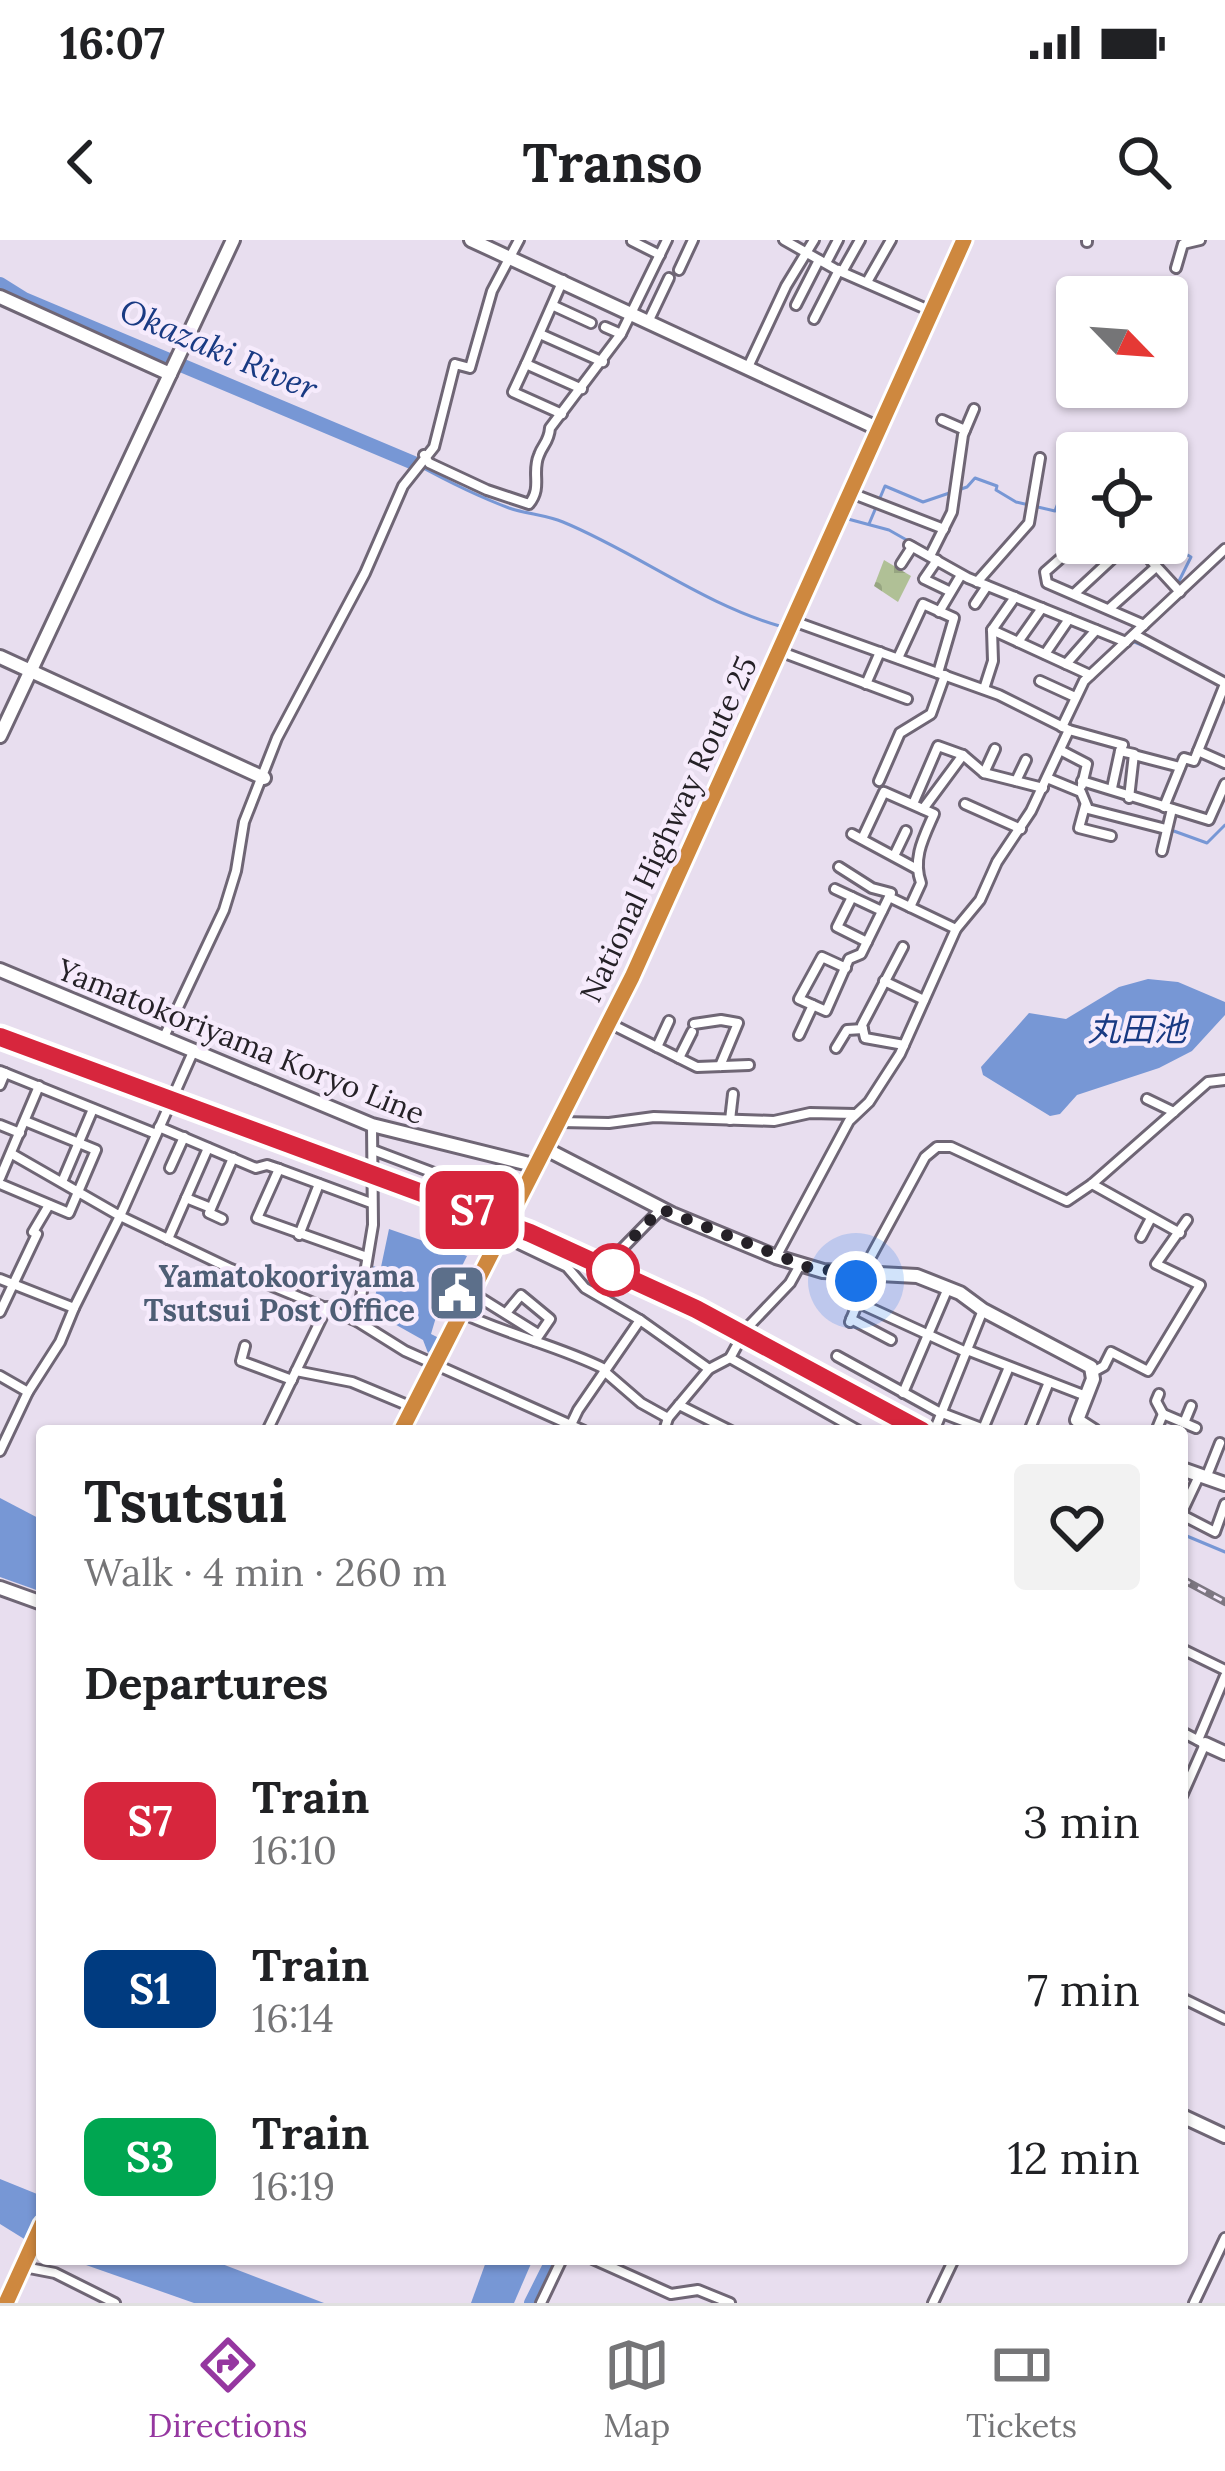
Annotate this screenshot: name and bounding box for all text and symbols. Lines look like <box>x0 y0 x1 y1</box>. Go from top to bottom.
text: 16:07 <box>60 14 165 71</box>
text: Transo <box>522 128 703 197</box>
icon: back <box>48 129 114 195</box>
icon: search <box>1111 129 1177 195</box>
north arrow <box>1056 276 1188 408</box>
map controls <box>1056 276 1188 564</box>
water label: Okazaki River <box>114 289 325 410</box>
button: locate <box>1056 432 1188 564</box>
street label: National Highway Route 25 <box>571 650 766 1008</box>
street label: Yamatokoriyama Koryo Line <box>50 949 430 1133</box>
water label: 丸田池 <box>1088 1008 1190 1050</box>
line badge: S7 <box>418 1171 526 1249</box>
text: S7 <box>450 1183 494 1237</box>
unlabelled marker <box>588 1245 638 1295</box>
your location <box>826 1251 886 1311</box>
place label: Yamatokooriyama Tsutsui Post Office <box>144 1257 415 1329</box>
public building icon: Yamatokooriyama Tsutsui Post Office <box>426 1262 488 1324</box>
button: heart <box>1014 1464 1140 1590</box>
text: Tsutsui <box>84 1465 287 1538</box>
text: Walk · 4 min · 260 m <box>84 1547 447 1597</box>
text: Departures <box>84 1654 328 1711</box>
text: Train <box>252 1768 369 1825</box>
text: 3 min <box>1023 1793 1140 1850</box>
text: S7 <box>128 1794 172 1848</box>
text: 16:10 <box>252 1825 337 1875</box>
text: Train <box>252 1936 369 1993</box>
text: 7 min <box>1027 1961 1140 2018</box>
text: S1 <box>129 1962 171 2016</box>
text: 16:14 <box>252 1993 334 2043</box>
text: Train <box>252 2104 369 2161</box>
text: 12 min <box>1007 2129 1140 2186</box>
text: S3 <box>126 2130 174 2184</box>
text: 16:19 <box>252 2161 335 2211</box>
tab: Directions <box>148 2332 308 2446</box>
tab: Map <box>603 2332 670 2446</box>
tab: Tickets <box>966 2332 1077 2446</box>

